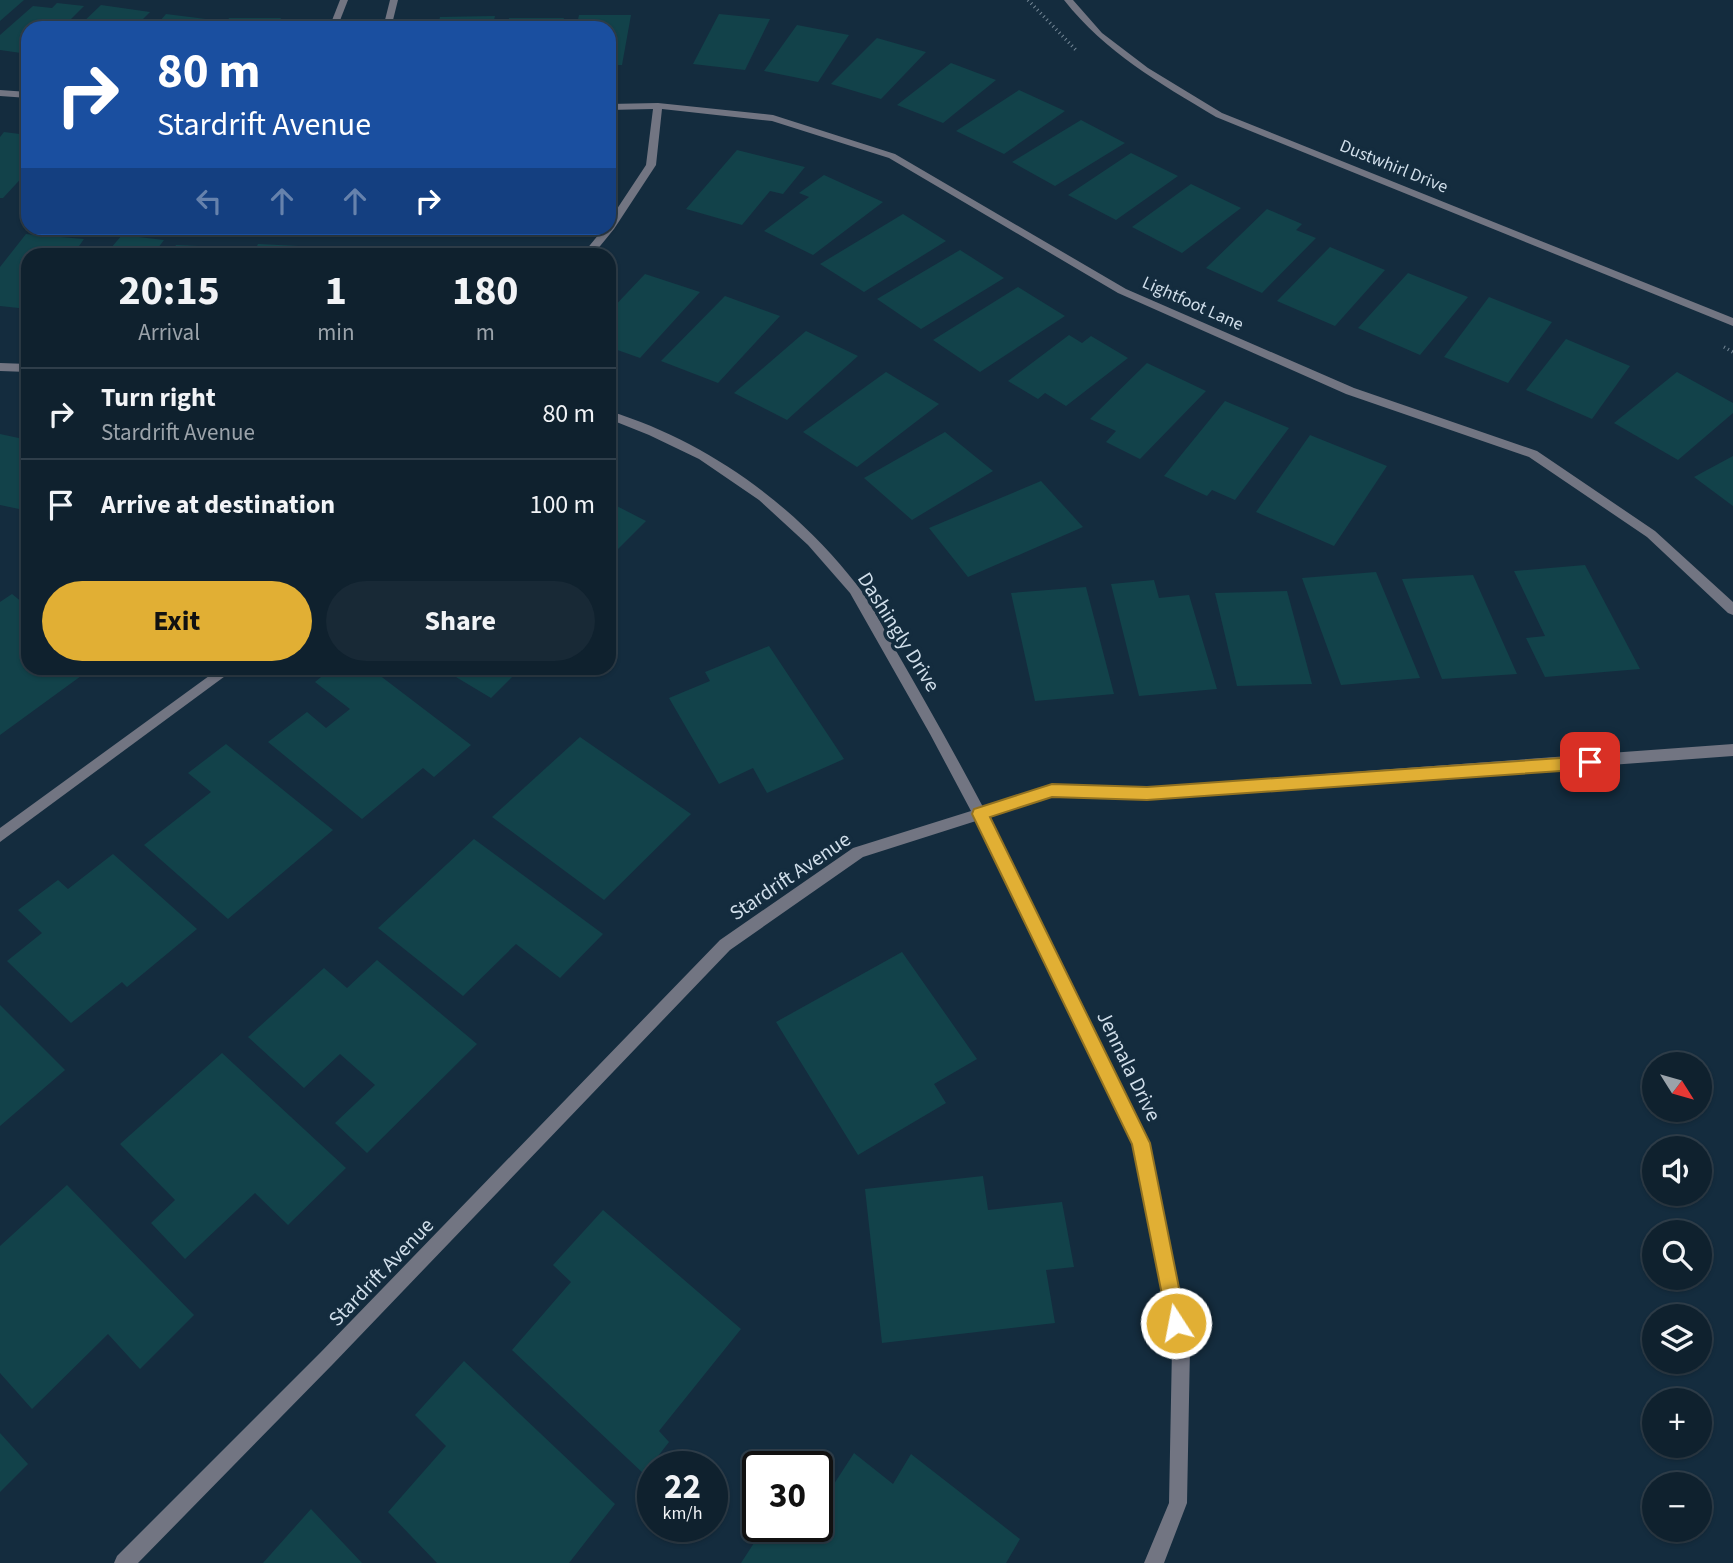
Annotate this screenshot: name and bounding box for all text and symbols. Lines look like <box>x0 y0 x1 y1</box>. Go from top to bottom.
text: 80 m <box>157 37 261 107</box>
icon: right <box>42 49 133 140</box>
text: Stardrift Avenue <box>157 102 371 148</box>
street label: Dustwhirl Drive <box>1336 133 1452 200</box>
icon: left <box>190 182 228 220</box>
icon: ahead <box>263 182 301 220</box>
icon: ahead <box>336 182 374 220</box>
icon: right <box>409 182 447 220</box>
text: 20:15 <box>118 261 220 321</box>
text: 1 <box>325 261 347 321</box>
text: 180 <box>452 261 519 321</box>
street label: Lightfoot Lane <box>1138 270 1248 337</box>
text: Arrival <box>138 316 200 349</box>
text: min <box>317 316 355 349</box>
text: m <box>476 316 495 349</box>
text: Turn right <box>101 379 216 416</box>
icon: right <box>42 395 80 433</box>
text: 80 m <box>542 395 595 432</box>
text: Stardrift Avenue <box>101 416 255 449</box>
icon: arrive <box>42 486 80 524</box>
text: Arrive at destination <box>101 486 335 523</box>
text: 100 m <box>529 486 595 523</box>
street label: Dashingly Drive <box>850 566 948 698</box>
button: Exit <box>42 581 312 661</box>
button: Share <box>326 581 595 661</box>
pin <box>1560 732 1620 792</box>
icon: arrive <box>1571 743 1609 781</box>
street label: Stardrift Avenue <box>723 824 857 928</box>
street label: Jennala Drive <box>1089 1006 1169 1126</box>
north arrow <box>1642 1052 1712 1122</box>
map controls <box>1642 1052 1712 1542</box>
button: sound <box>1642 1136 1712 1206</box>
street label: Stardrift Avenue <box>321 1211 441 1333</box>
button: search <box>1642 1220 1712 1290</box>
position arrow <box>1139 1286 1213 1360</box>
button: layers <box>1642 1304 1712 1374</box>
button: + <box>1642 1388 1712 1458</box>
speed limit sign: 30 <box>742 1451 833 1542</box>
text: 22 <box>664 1462 701 1512</box>
button: − <box>1642 1472 1712 1542</box>
text: km/h <box>663 1501 702 1526</box>

